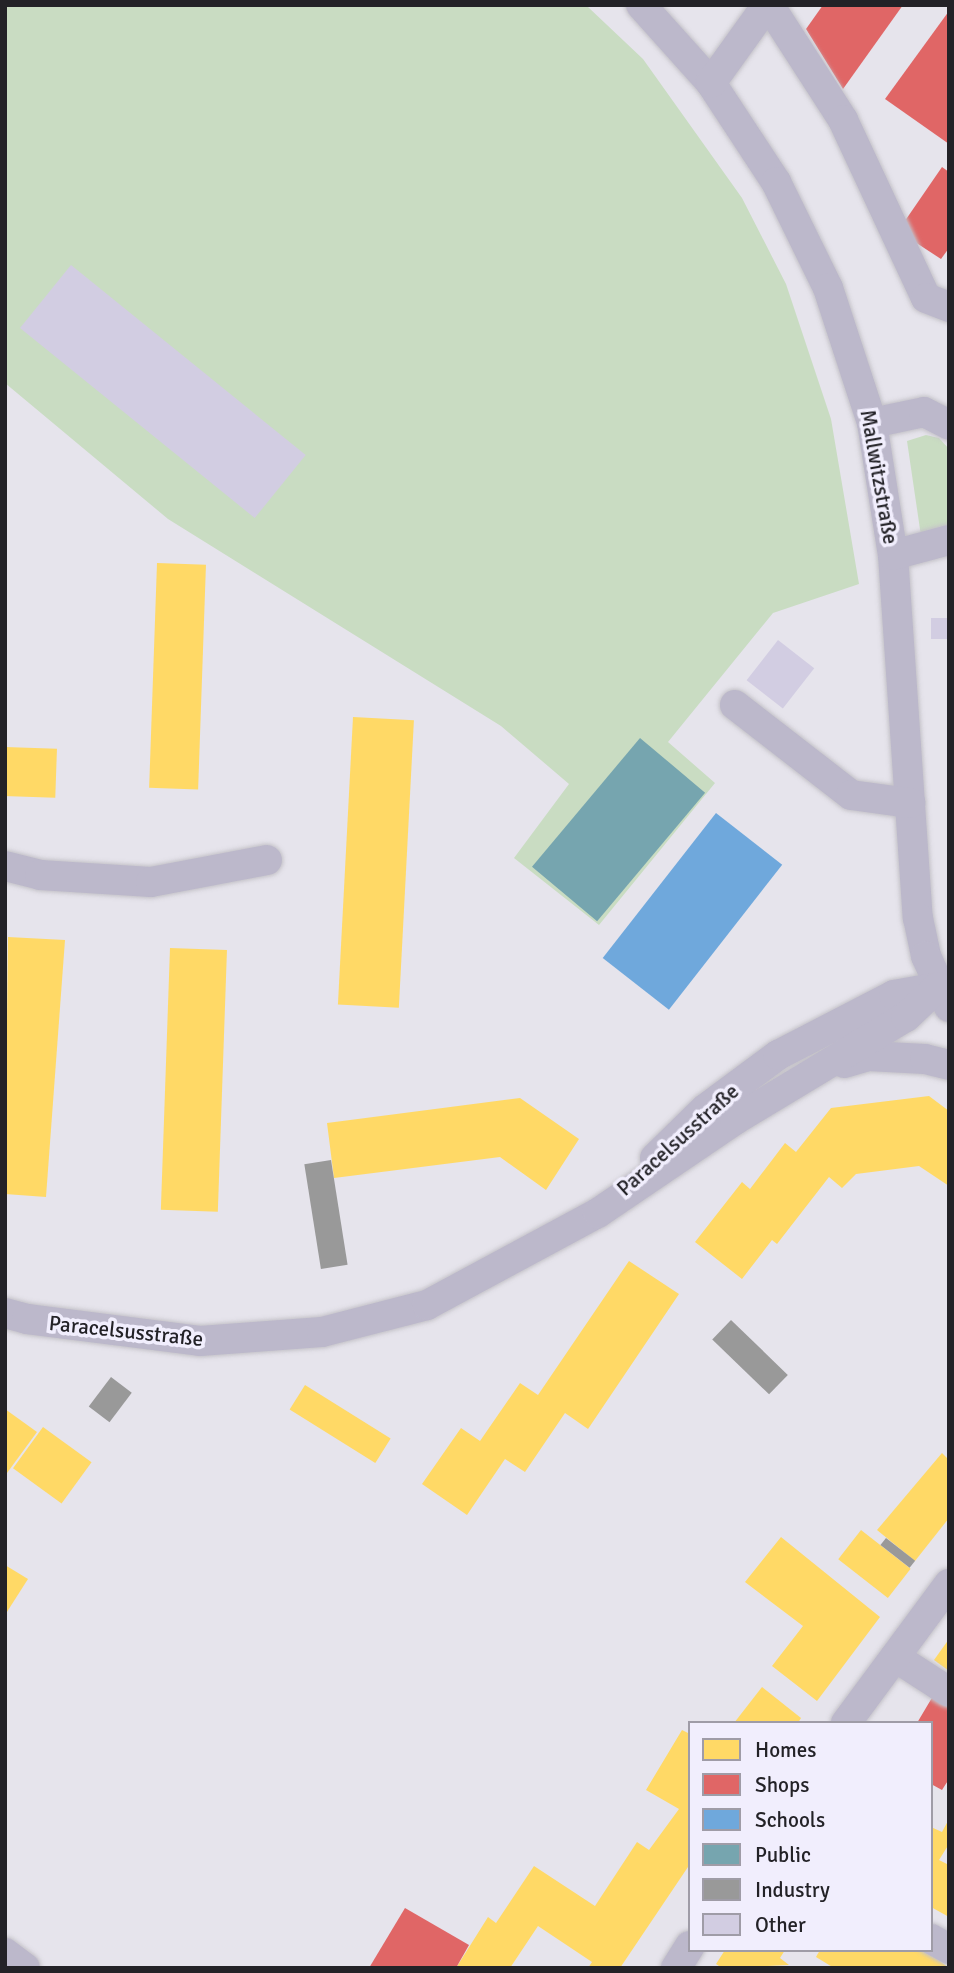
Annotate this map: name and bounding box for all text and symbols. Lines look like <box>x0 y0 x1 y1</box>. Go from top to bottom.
street label: Mallwitzstraße <box>855 408 903 546</box>
street label: Paracelsusstraße <box>612 1079 744 1201</box>
street label: Paracelsusstraße <box>48 1310 204 1352</box>
legend <box>688 1721 933 1952</box>
text: Homes <box>755 1737 817 1763</box>
text: Shops <box>755 1772 809 1798</box>
text: Schools <box>755 1807 825 1833</box>
text: Public <box>755 1842 811 1868</box>
text: Industry <box>755 1877 830 1903</box>
text: Other <box>755 1912 806 1938</box>

